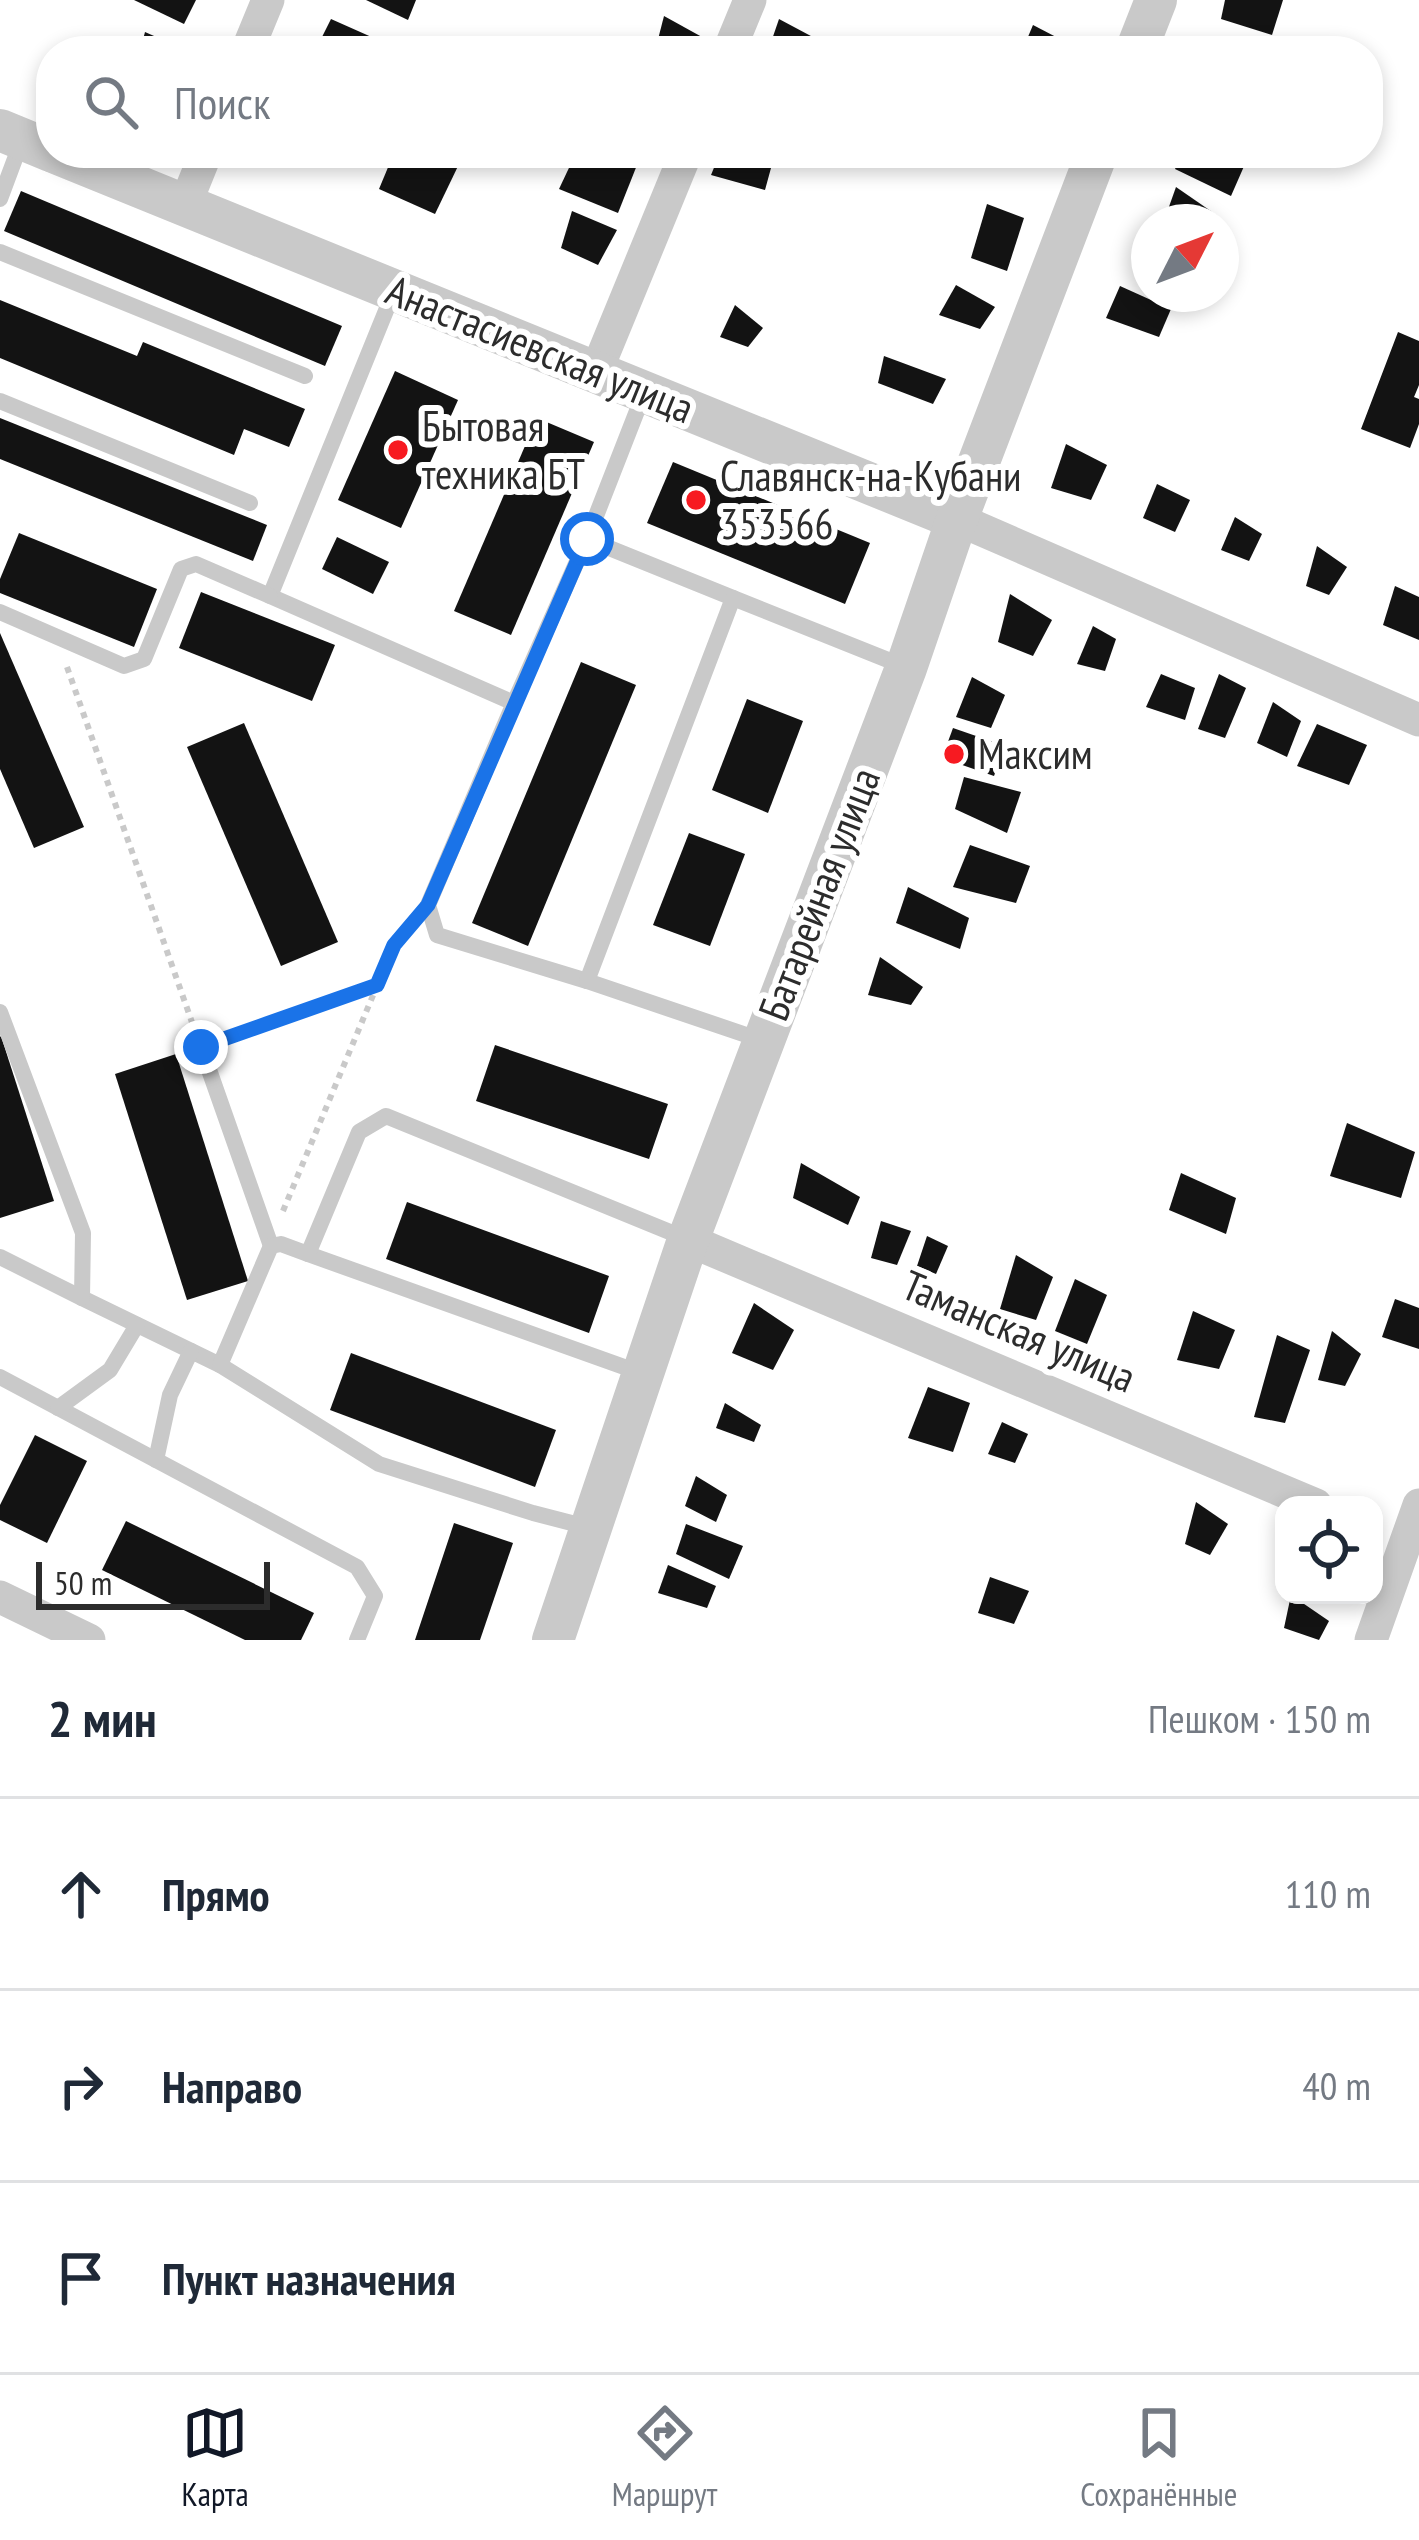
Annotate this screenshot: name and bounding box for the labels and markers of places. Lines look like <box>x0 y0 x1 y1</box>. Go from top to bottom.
place label: Бытовая техника БТ <box>422 398 585 501</box>
marker: Бытовая техника БТ <box>385 437 411 463</box>
place label: Славянск-на-Кубани 353566 <box>720 448 1022 551</box>
marker: Славянск-на-Кубани 353566 <box>683 487 709 513</box>
place label: Максим <box>978 726 1093 781</box>
marker: Максим <box>941 741 967 767</box>

